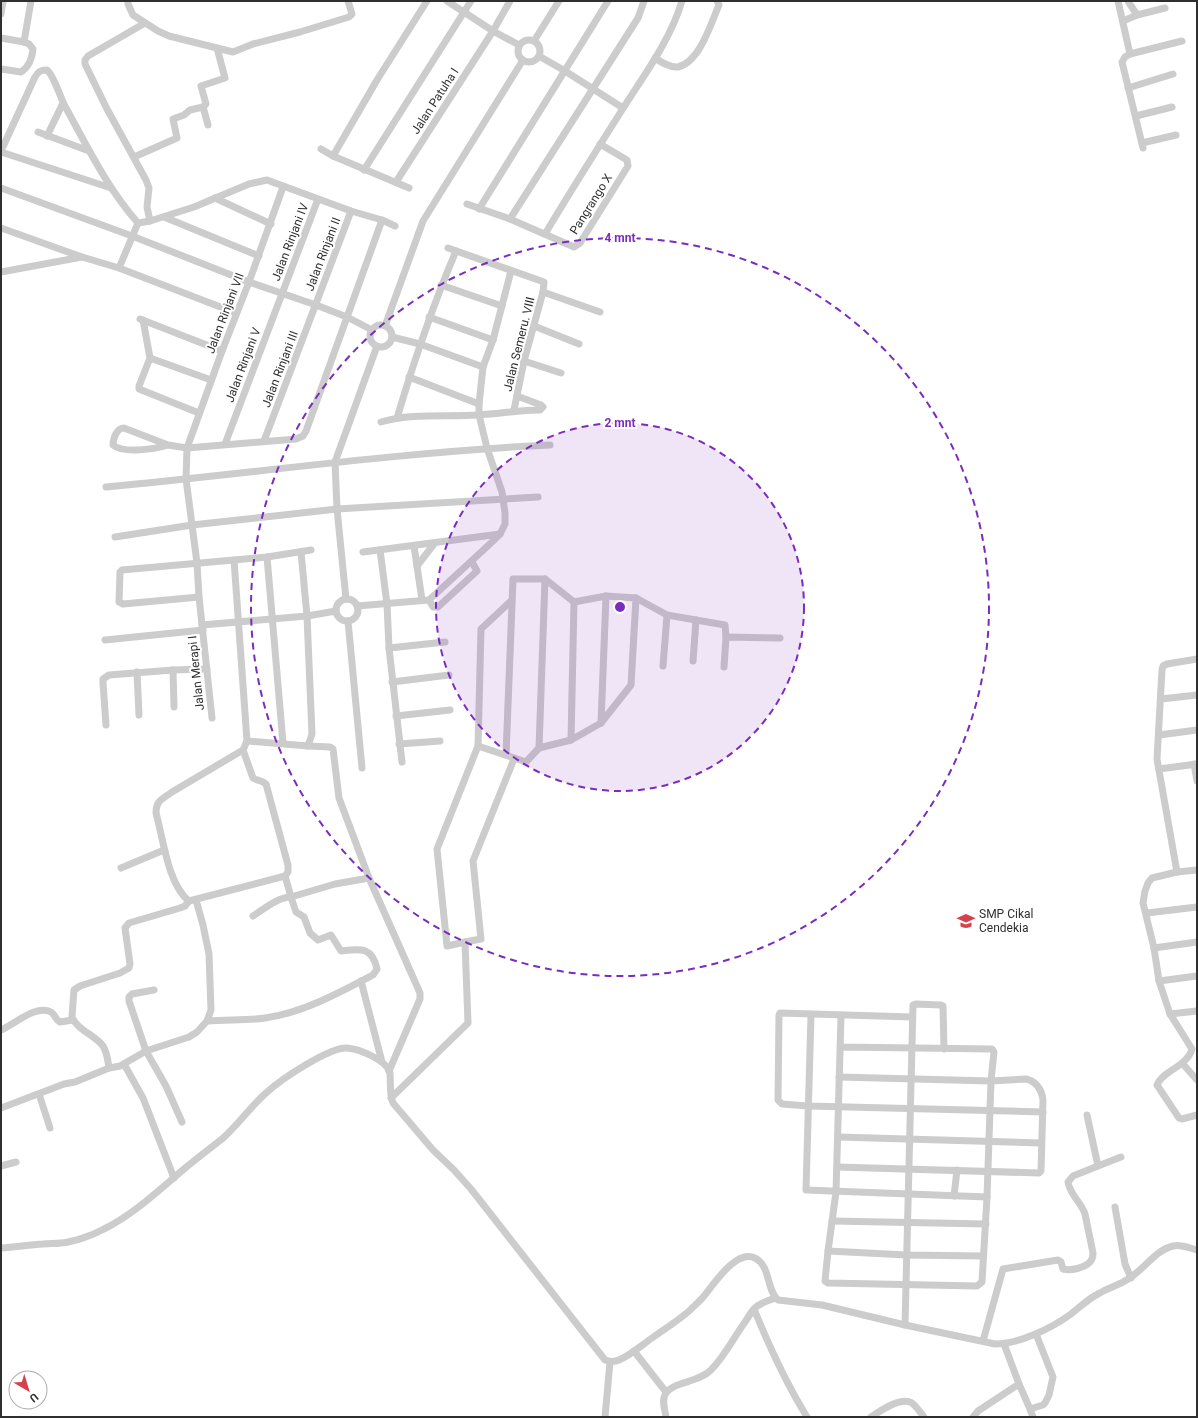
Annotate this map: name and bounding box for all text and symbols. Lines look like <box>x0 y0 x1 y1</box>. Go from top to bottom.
street label: Jalan Patuha I <box>408 65 462 137</box>
street label: Pangrango X <box>567 171 615 237</box>
street label: Jalan Rinjani IV <box>269 201 311 283</box>
street label: Jalan Rinjani II <box>303 215 343 293</box>
text: 4 mnt <box>604 231 636 245</box>
street label: Jalan Rinjani VII <box>203 271 247 355</box>
street label: Jalan Semeru. VIII <box>500 295 538 393</box>
street label: Jalan Rinjani V <box>222 325 264 404</box>
street label: Jalan Rinjani III <box>259 329 301 409</box>
text: 2 mnt <box>604 416 636 430</box>
centre of rings <box>613 600 627 614</box>
street label: Jalan Merapi I <box>185 635 207 711</box>
place label: SMP Cikal Cendekia <box>979 907 1033 935</box>
school or university icon: SMP Cikal Cendekia <box>956 911 976 931</box>
north arrow <box>8 1370 48 1410</box>
text: U <box>27 1390 41 1405</box>

